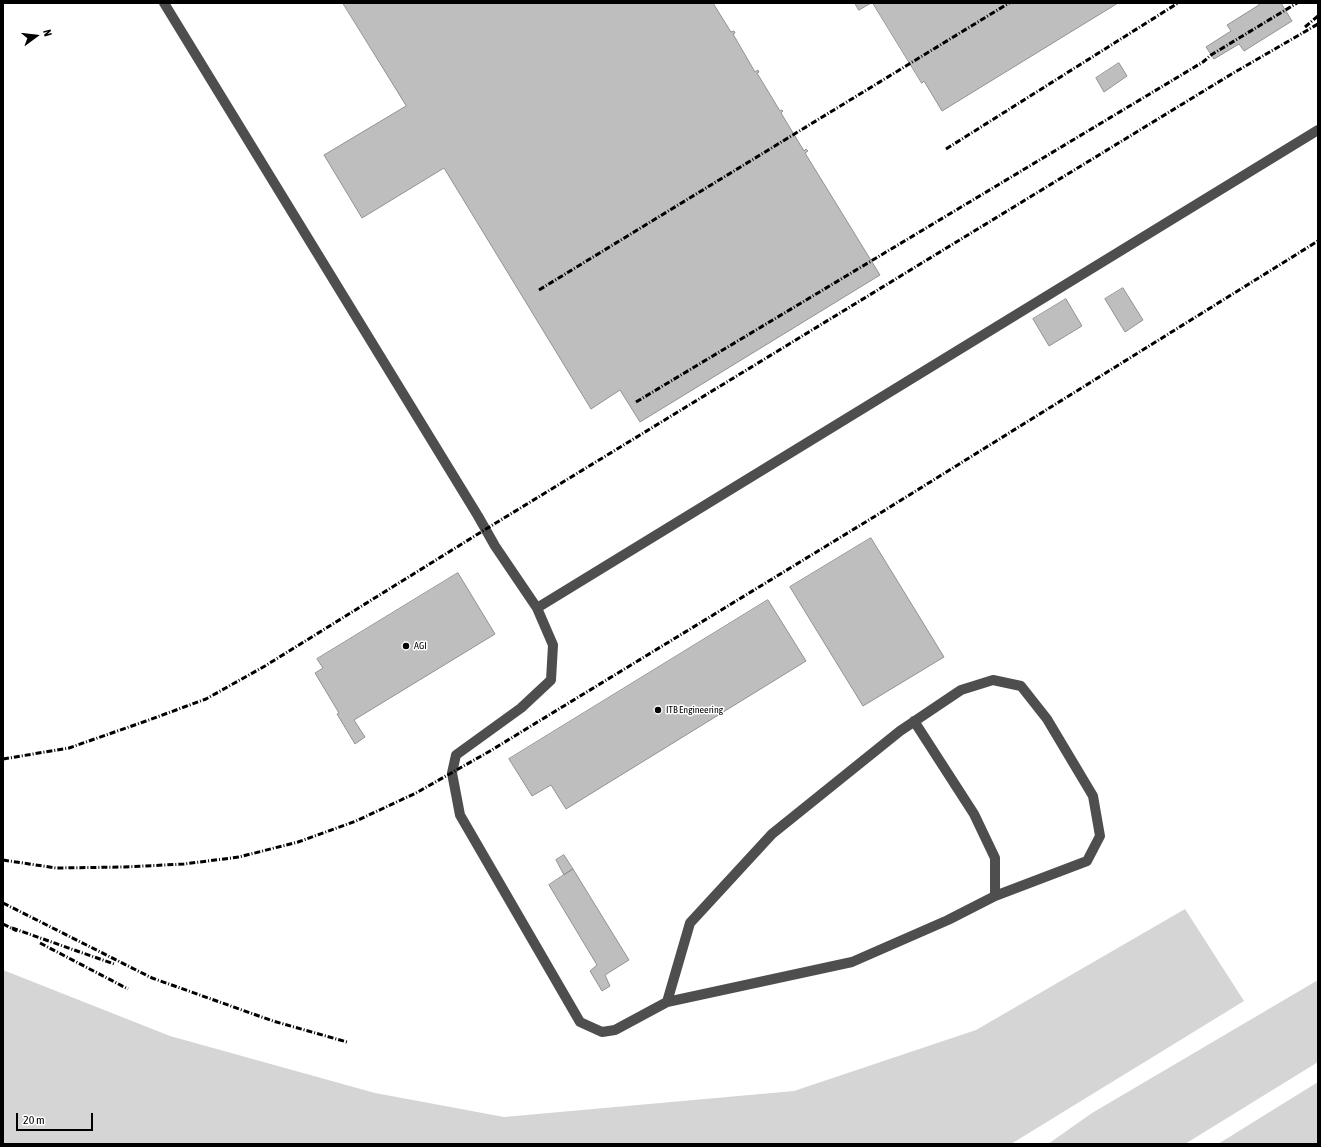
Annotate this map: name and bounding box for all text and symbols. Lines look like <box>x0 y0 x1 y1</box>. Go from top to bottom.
north arrow <box>16 16 56 56</box>
text: N <box>41 28 54 38</box>
place label: AGI <box>414 640 427 652</box>
marker: AGI <box>401 641 411 651</box>
place label: ITB Engineering <box>666 704 723 716</box>
marker: ITB Engineering <box>653 705 663 715</box>
scale bar <box>18 1105 95 1131</box>
text: 20 m <box>23 1113 45 1127</box>

